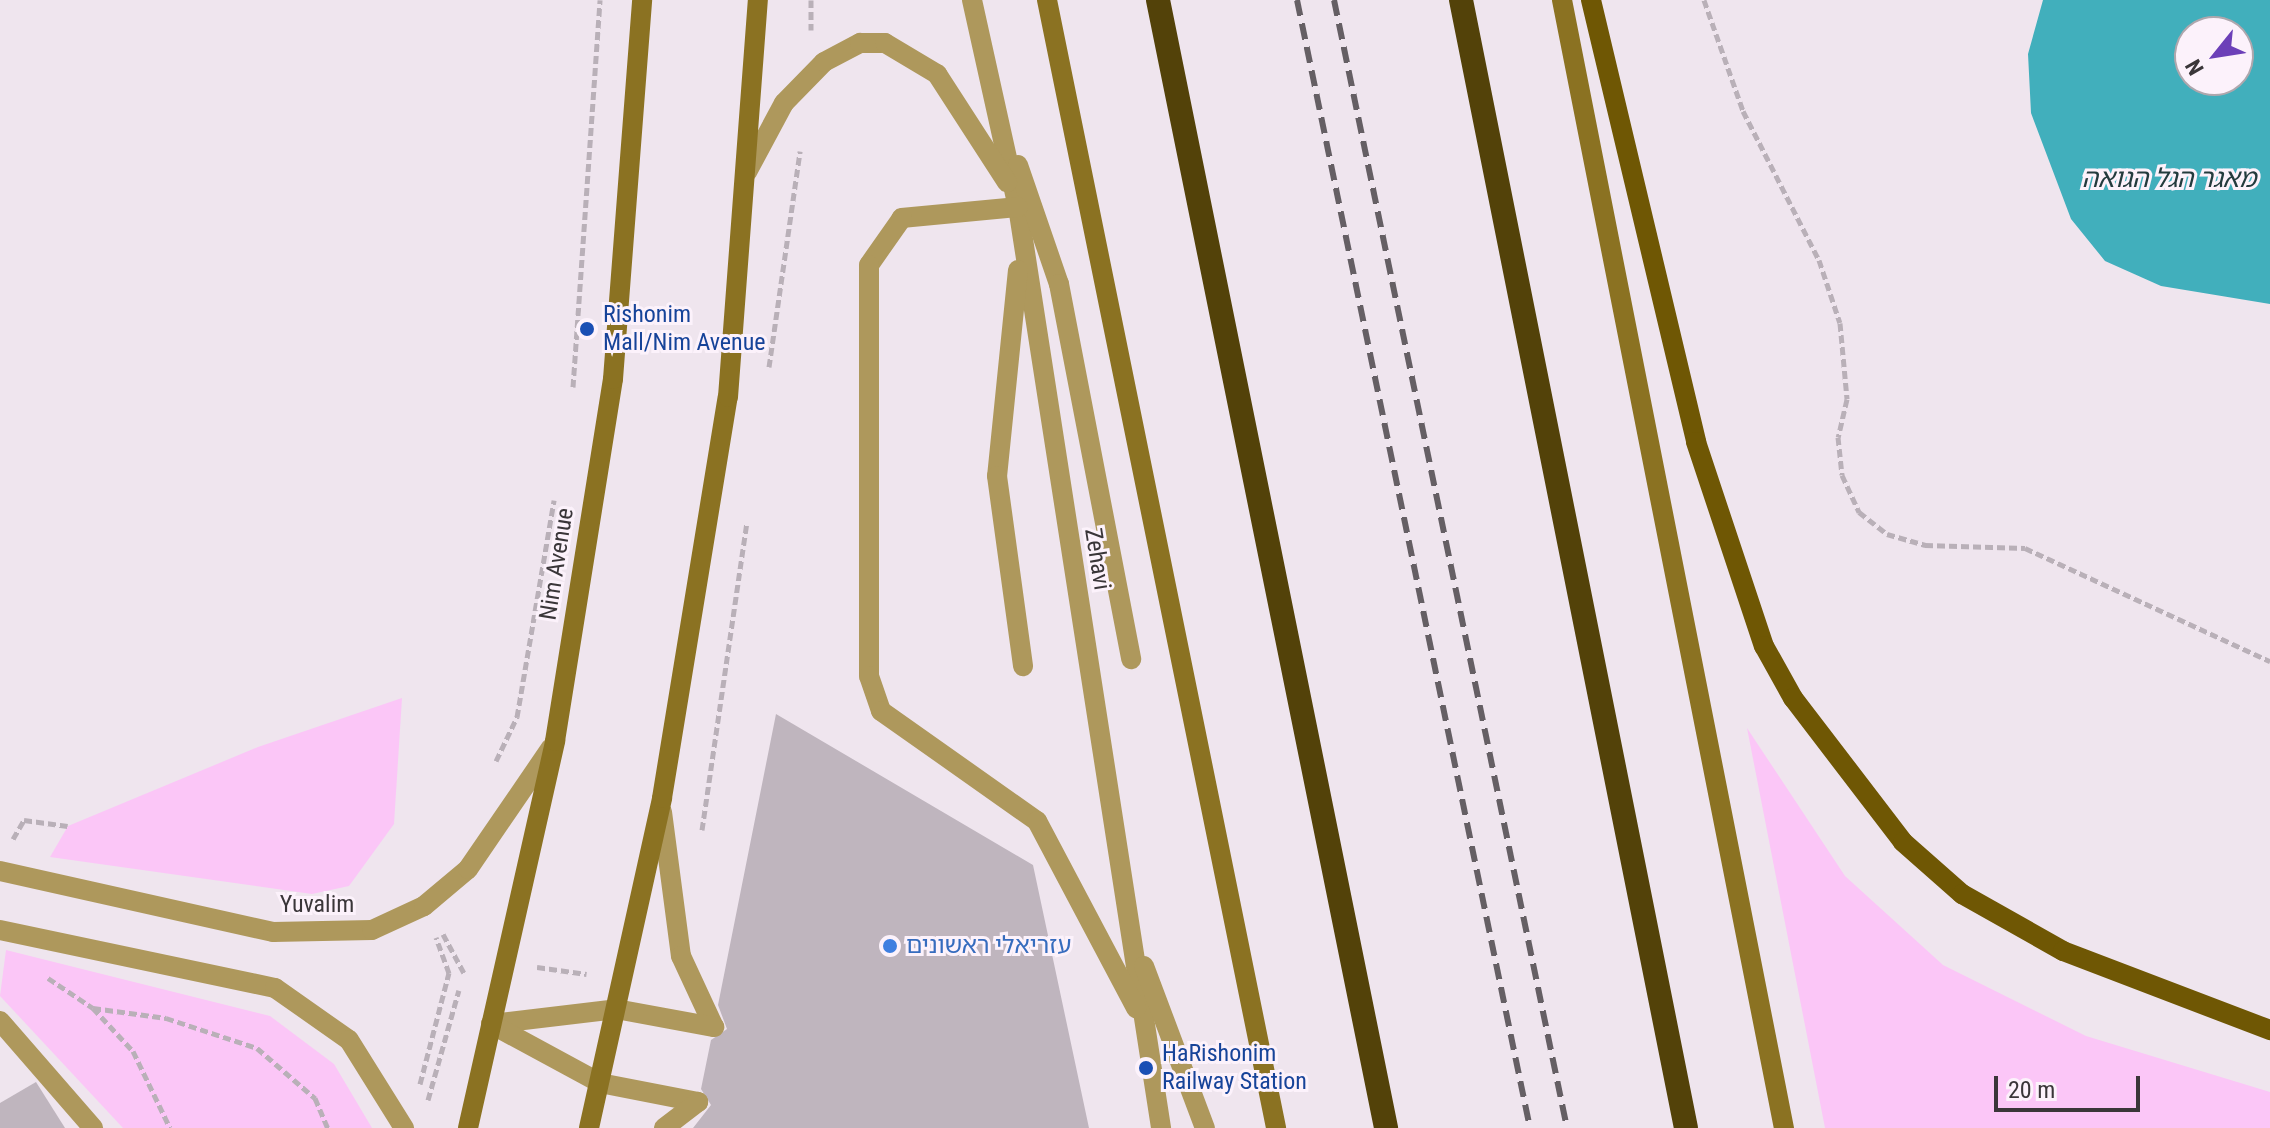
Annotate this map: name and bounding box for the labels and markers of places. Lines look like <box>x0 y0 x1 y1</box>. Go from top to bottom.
place label: Rishonim Mall/Nim Avenue <box>603 301 766 357</box>
marker: Rishonim Mall/Nim Avenue <box>578 320 596 338</box>
place label: עזריאלי ראשונים <box>906 932 1071 960</box>
marker: עזריאלי ראשונים <box>881 937 899 955</box>
place label: HaRishonim Railway Station <box>1162 1040 1307 1096</box>
marker: HaRishonim Railway Station <box>1137 1059 1155 1077</box>

